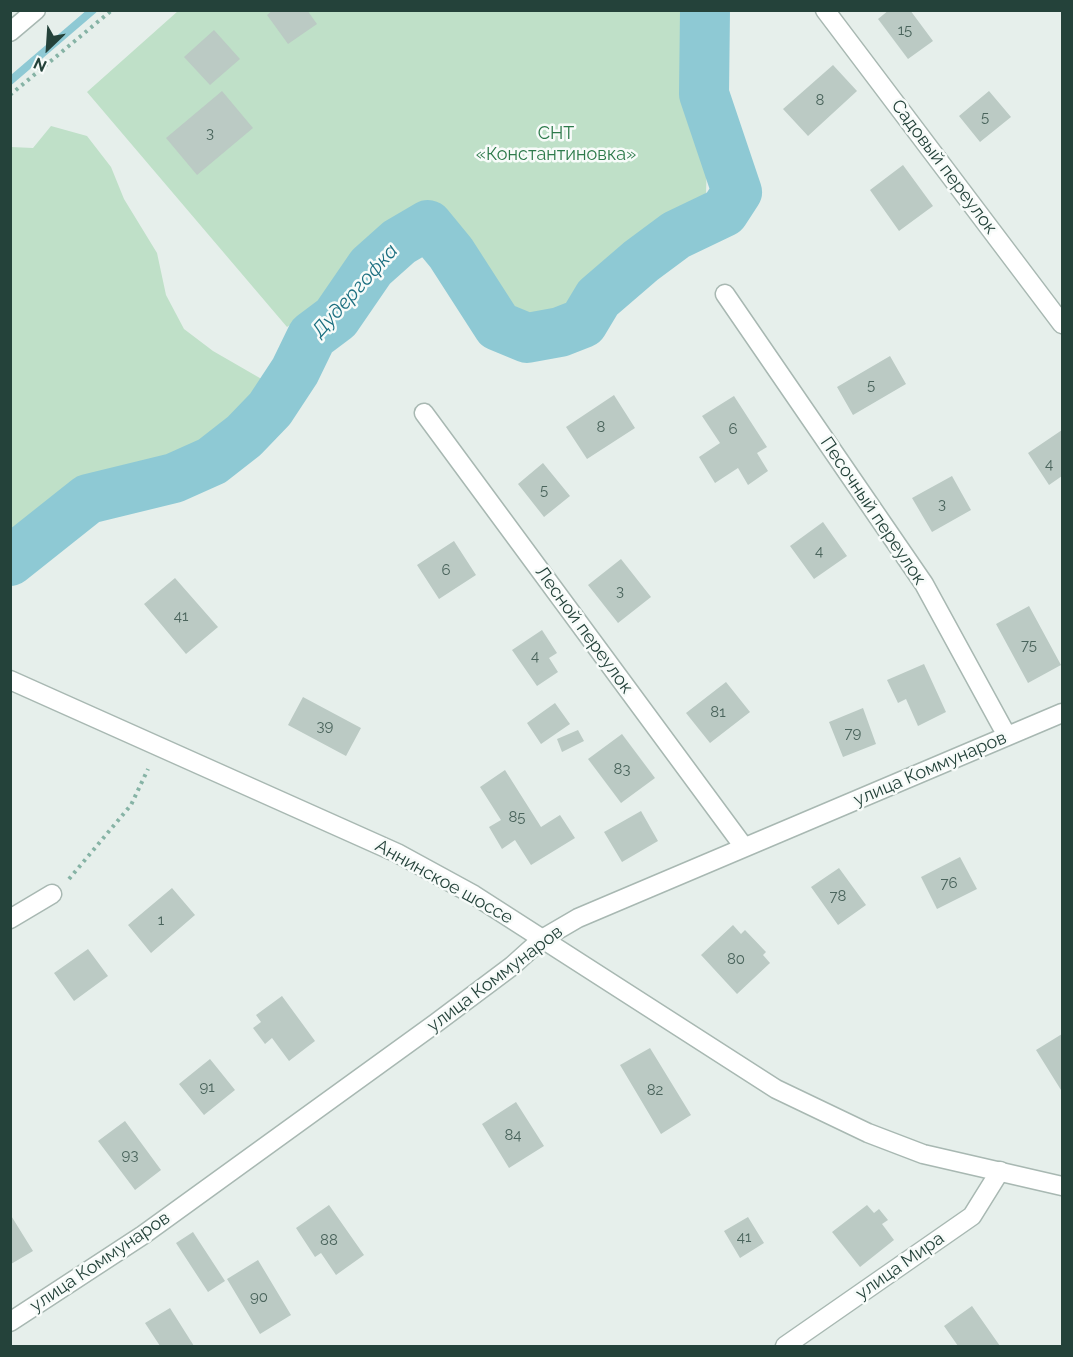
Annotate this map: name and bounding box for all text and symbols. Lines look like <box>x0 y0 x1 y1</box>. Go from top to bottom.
north arrow <box>18 18 78 78</box>
house number: 15 <box>898 21 912 39</box>
text: N <box>31 54 50 76</box>
house number: 8 <box>816 91 824 109</box>
street label: Садовый переулок <box>886 96 1002 238</box>
house number: 5 <box>981 108 989 126</box>
park label: СНТ «Константиновка» <box>476 123 636 166</box>
house number: 3 <box>206 124 214 142</box>
water label: Дудергофка <box>307 239 403 343</box>
house number: 5 <box>867 376 875 394</box>
house number: 8 <box>597 418 605 436</box>
house number: 6 <box>728 420 738 438</box>
street label: Песочный переулок <box>816 433 930 589</box>
house number: 4 <box>1045 455 1053 473</box>
house number: 5 <box>540 481 548 499</box>
house number: 3 <box>938 495 946 513</box>
house number: 4 <box>815 542 823 560</box>
house number: 6 <box>441 561 451 579</box>
street label: Лесной переулок <box>531 562 637 698</box>
house number: 3 <box>616 582 624 600</box>
house number: 41 <box>174 607 188 625</box>
house number: 75 <box>1021 636 1037 654</box>
house number: 4 <box>531 647 539 665</box>
house number: 81 <box>710 703 726 721</box>
house number: 39 <box>317 717 333 735</box>
house number: 79 <box>845 724 861 742</box>
street label: улица Коммунаров <box>850 727 1010 811</box>
house number: 83 <box>614 760 630 778</box>
house number: 85 <box>508 808 526 826</box>
street label: Аннинское шоссе <box>371 835 517 929</box>
house number: 76 <box>940 874 958 892</box>
house number: 78 <box>830 887 846 905</box>
house number: 1 <box>158 911 164 929</box>
street label: улица Коммунаров <box>423 921 567 1037</box>
house number: 80 <box>727 950 745 968</box>
house number: 91 <box>199 1078 215 1096</box>
house number: 82 <box>647 1081 663 1099</box>
house number: 84 <box>504 1126 522 1144</box>
house number: 93 <box>122 1146 138 1164</box>
street label: улица Коммунаров <box>26 1207 174 1317</box>
house number: 41 <box>737 1228 751 1246</box>
street label: улица Мира <box>852 1228 948 1304</box>
house number: 88 <box>320 1231 338 1249</box>
house number: 90 <box>250 1288 268 1306</box>

